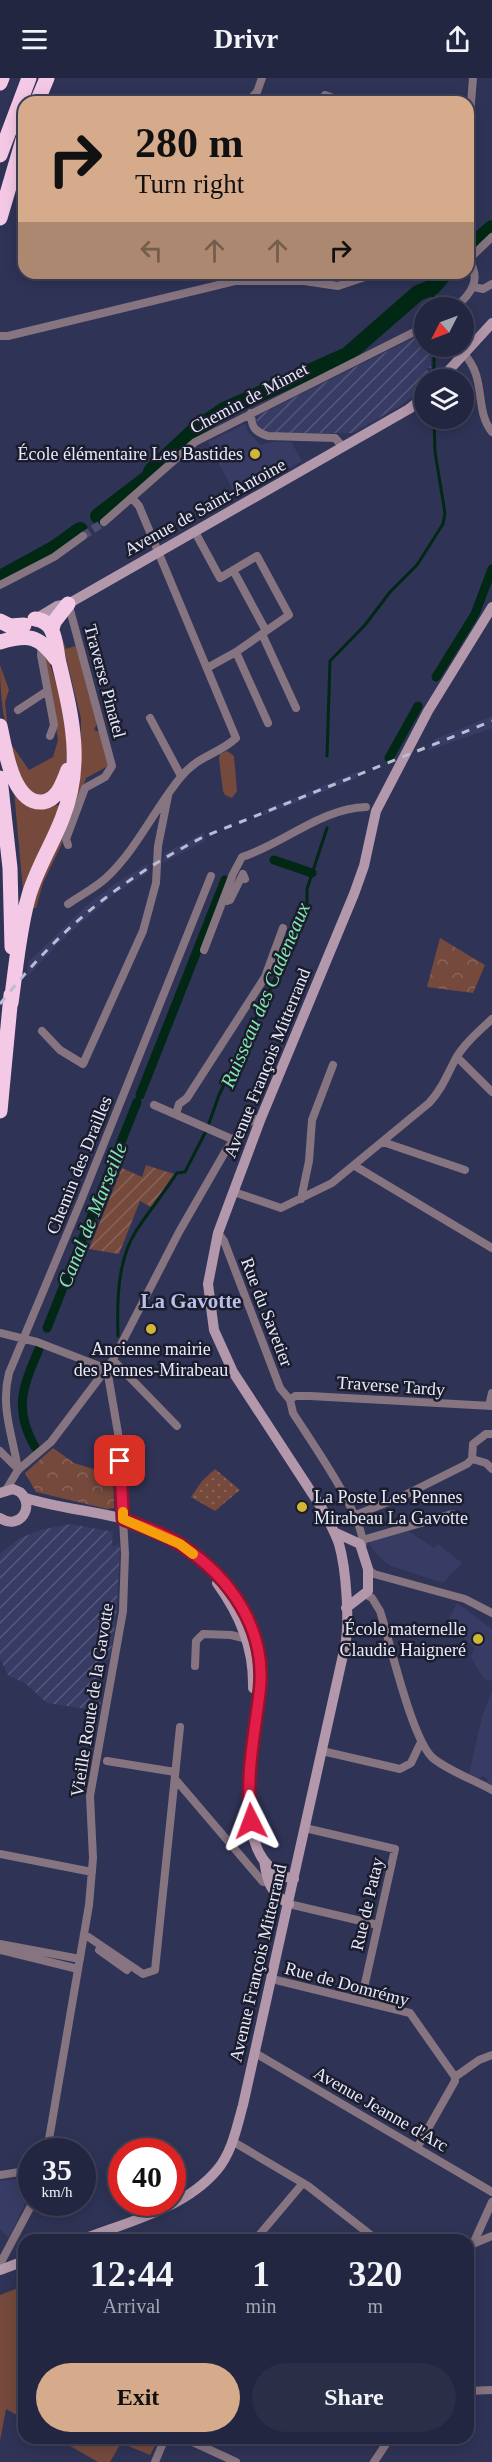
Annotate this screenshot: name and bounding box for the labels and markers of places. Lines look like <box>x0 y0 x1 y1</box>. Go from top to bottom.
place label: École élémentaire Les Bastides <box>18 443 243 464</box>
marker: École élémentaire Les Bastides <box>248 447 262 461</box>
marker: Ancienne mairie des Pennes-Mirabeau <box>144 1322 158 1336</box>
place label: Ancienne mairie des Pennes-Mirabeau <box>74 1339 228 1380</box>
pin <box>94 1435 145 1486</box>
place label: La Poste Les Pennes Mirabeau La Gavotte <box>314 1487 468 1528</box>
marker: La Poste Les Pennes Mirabeau La Gavotte <box>295 1500 309 1514</box>
place label: École maternelle Claudie Haigneré <box>340 1618 466 1660</box>
marker: École maternelle Claudie Haigneré <box>471 1632 485 1646</box>

